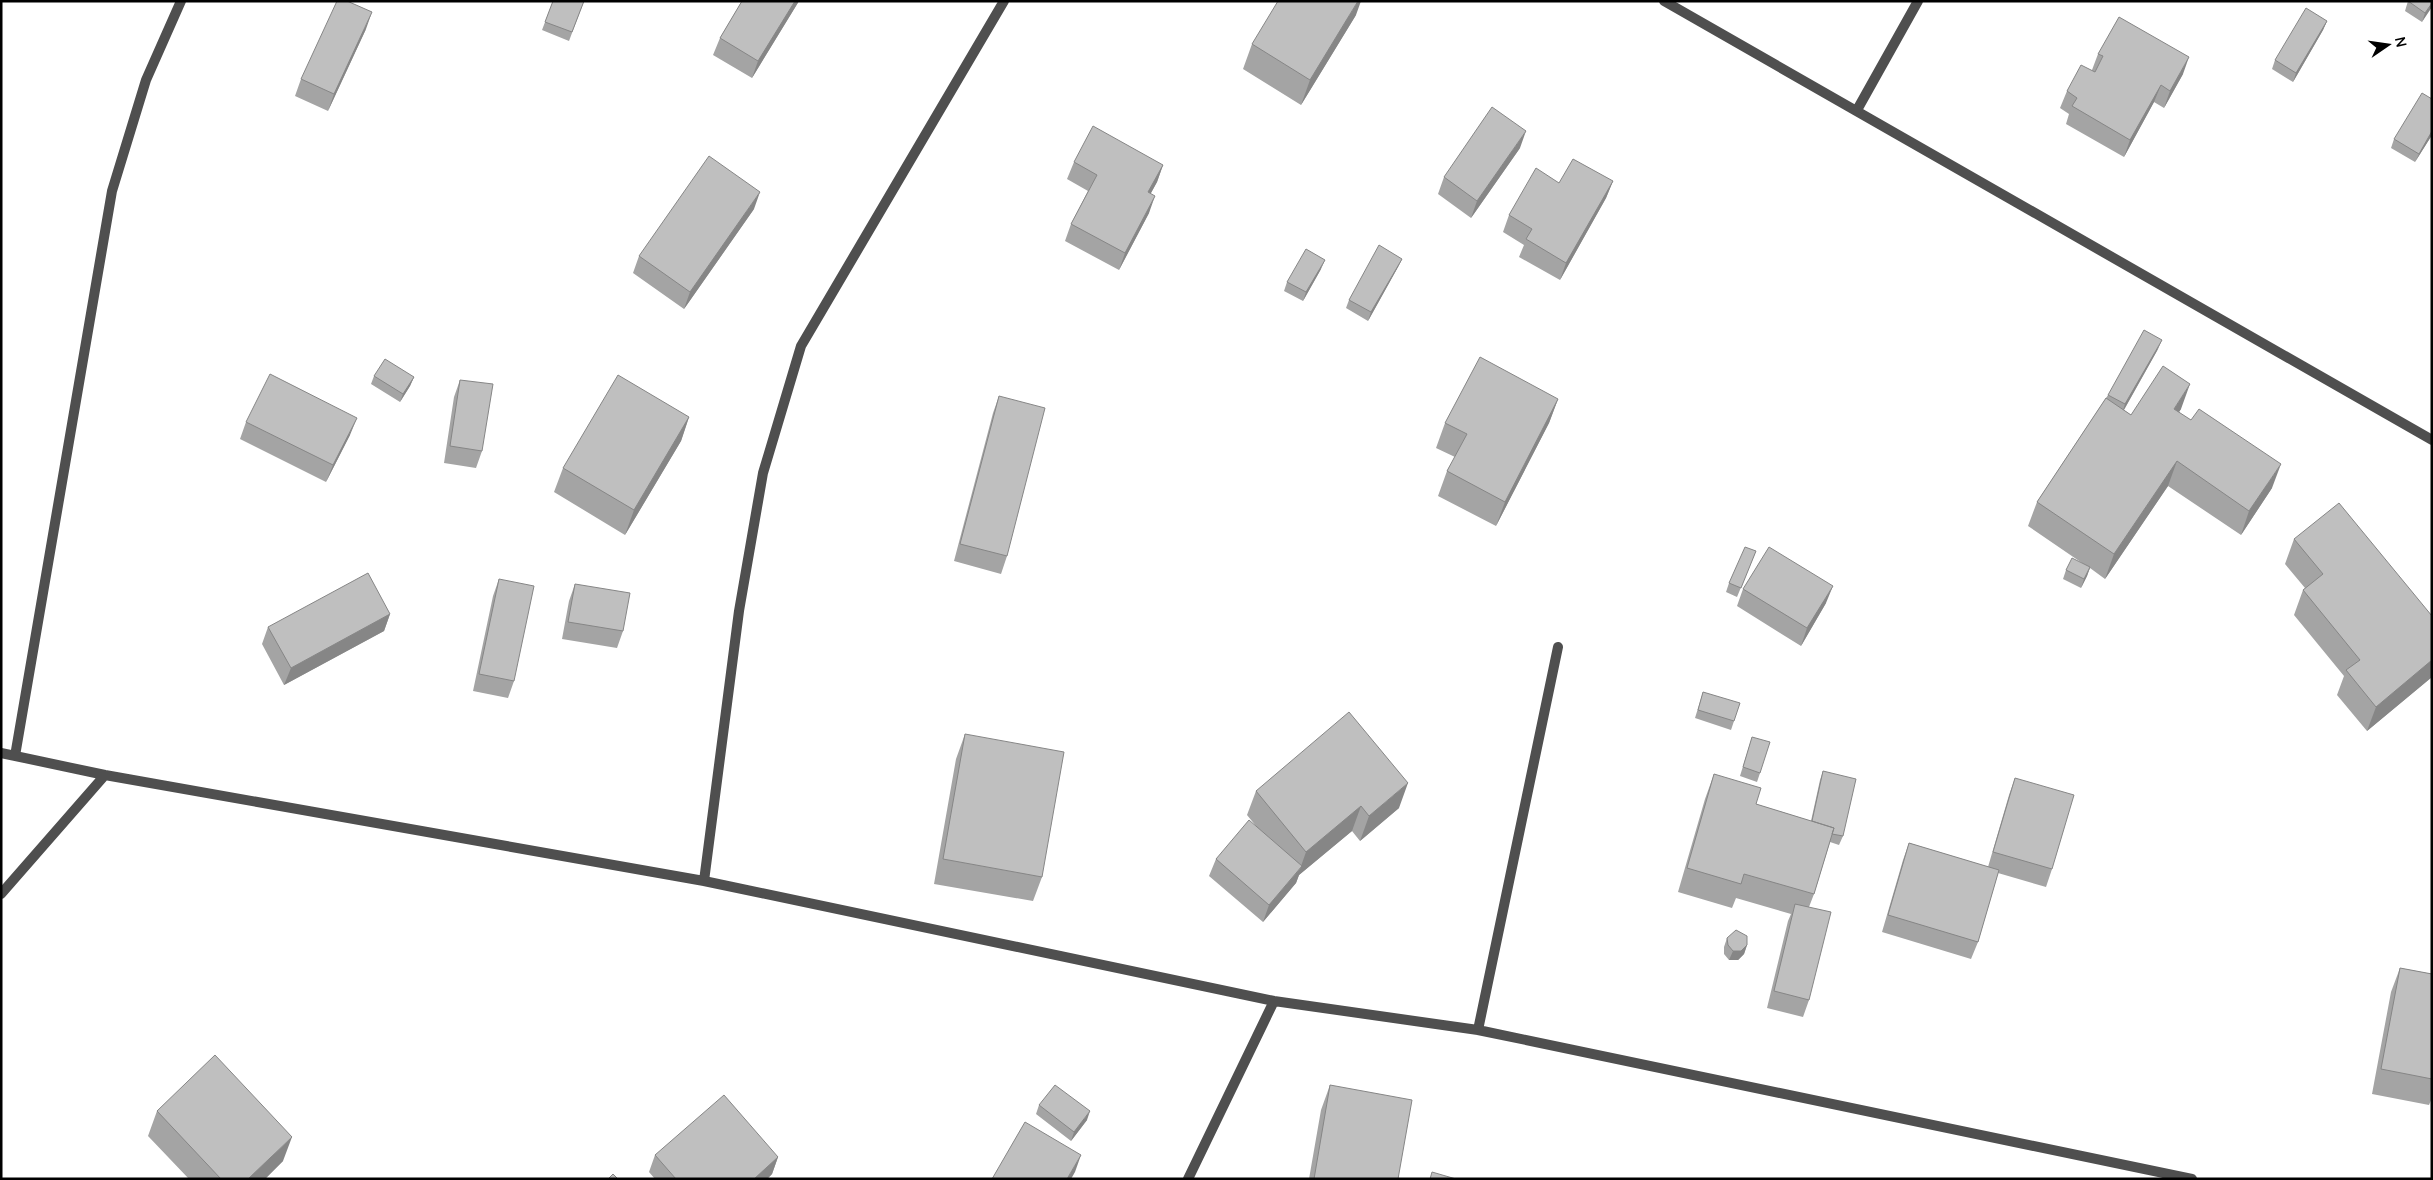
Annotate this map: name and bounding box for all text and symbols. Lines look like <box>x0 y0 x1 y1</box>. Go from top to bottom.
north arrow <box>2363 20 2413 70</box>
text: N <box>2391 35 2412 49</box>

